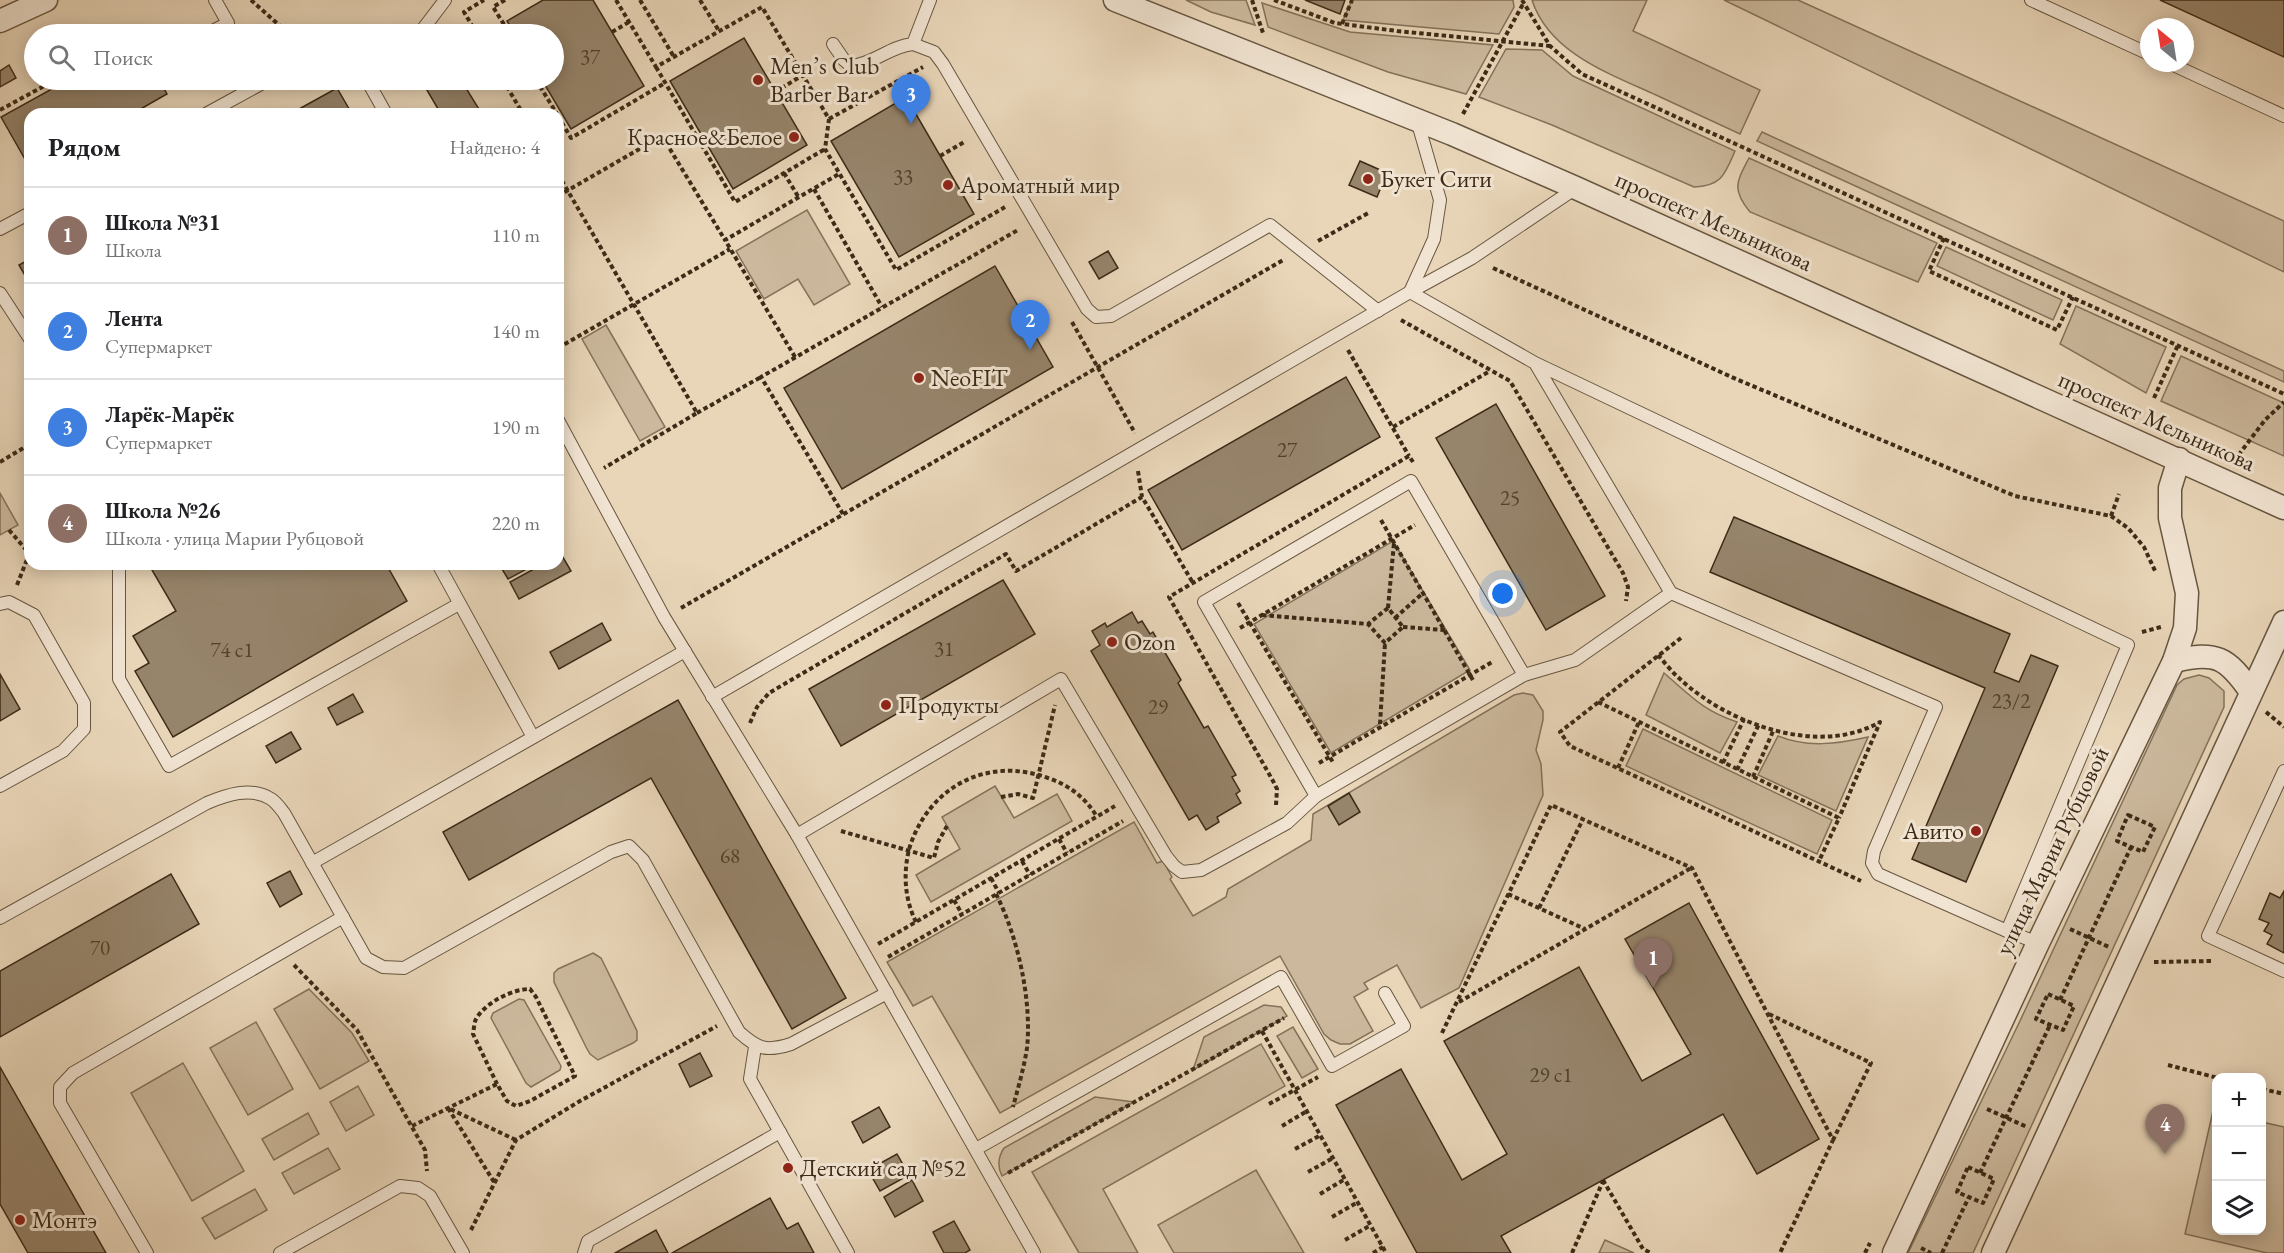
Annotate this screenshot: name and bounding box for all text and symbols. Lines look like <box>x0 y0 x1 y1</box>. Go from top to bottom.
north arrow <box>2140 18 2194 72</box>
search box <box>24 24 564 90</box>
icon: search <box>45 41 78 74</box>
text: Поиск <box>93 43 153 72</box>
house number: 37 <box>580 43 601 70</box>
place label: Men’s Club Barber Bar <box>770 50 879 109</box>
marker: Men’s Club Barber Bar <box>751 73 765 87</box>
pin: 3 <box>892 74 930 124</box>
place label: Красное&Белое <box>627 121 782 152</box>
text: Рядом <box>48 130 121 164</box>
marker: Красное&Белое <box>787 130 801 144</box>
text: Найдено: 4 <box>449 134 540 160</box>
house number: 33 <box>893 163 913 190</box>
place label: Букет Сити <box>1380 163 1492 194</box>
street label: проспект Мельникова <box>1611 163 1818 278</box>
place label: Ароматный мир <box>959 169 1120 200</box>
marker: Букет Сити <box>1361 172 1375 186</box>
marker: Ароматный мир <box>941 178 955 192</box>
text: Школа №31 <box>105 208 220 237</box>
text: 1 <box>62 222 73 248</box>
text: 110 m <box>492 222 540 248</box>
text: Школа <box>105 237 162 263</box>
pin: 2 <box>1010 300 1050 350</box>
text: Лента <box>105 304 163 333</box>
text: 2 <box>62 318 73 344</box>
text: 140 m <box>492 318 540 344</box>
text: Супермаркет <box>105 333 212 359</box>
place label: NeoFIT <box>931 362 1008 393</box>
street label: проспект Мельникова <box>2054 363 2261 478</box>
marker: NeoFIT <box>912 371 926 385</box>
text: Ларёк-Марёк <box>105 400 234 429</box>
text: 3 <box>62 414 73 440</box>
text: 190 m <box>492 414 540 440</box>
text: Супермаркет <box>105 429 212 455</box>
house number: 27 <box>1277 436 1298 463</box>
house number: 25 <box>1500 484 1520 511</box>
text: Школа №26 <box>105 496 220 525</box>
text: 4 <box>62 510 73 536</box>
text: 220 m <box>492 510 540 536</box>
text: Школа · улица Марии Рубцовой <box>105 525 364 551</box>
your location <box>1488 579 1517 608</box>
place label: Ozon <box>1124 626 1176 657</box>
house number: 31 <box>934 635 954 662</box>
marker: Ozon <box>1105 635 1119 649</box>
house number: 74 с1 <box>211 636 254 663</box>
house number: 23/2 <box>1992 687 2030 714</box>
place label: Продукты <box>898 689 999 720</box>
house number: 29 <box>1148 693 1168 720</box>
marker: Продукты <box>879 698 893 712</box>
street label: улица Марии Рубцовой <box>1988 741 2116 960</box>
place label: Авито <box>1902 815 1964 846</box>
marker: Авито <box>1969 824 1983 838</box>
house number: 68 <box>720 842 740 869</box>
house number: 70 <box>90 934 110 961</box>
pin: 1 <box>1634 938 1672 988</box>
house number: 29 с1 <box>1530 1061 1573 1088</box>
map controls <box>2212 1073 2266 1235</box>
button: + <box>2212 1073 2266 1127</box>
pin: 4 <box>2146 1104 2184 1154</box>
button: − <box>2212 1127 2266 1181</box>
place label: Детский сад №52 <box>800 1152 966 1183</box>
marker: Детский сад №52 <box>781 1161 795 1175</box>
button: layers <box>2212 1181 2266 1235</box>
place label: Монтэ <box>32 1204 97 1235</box>
marker: Монтэ <box>13 1213 27 1227</box>

